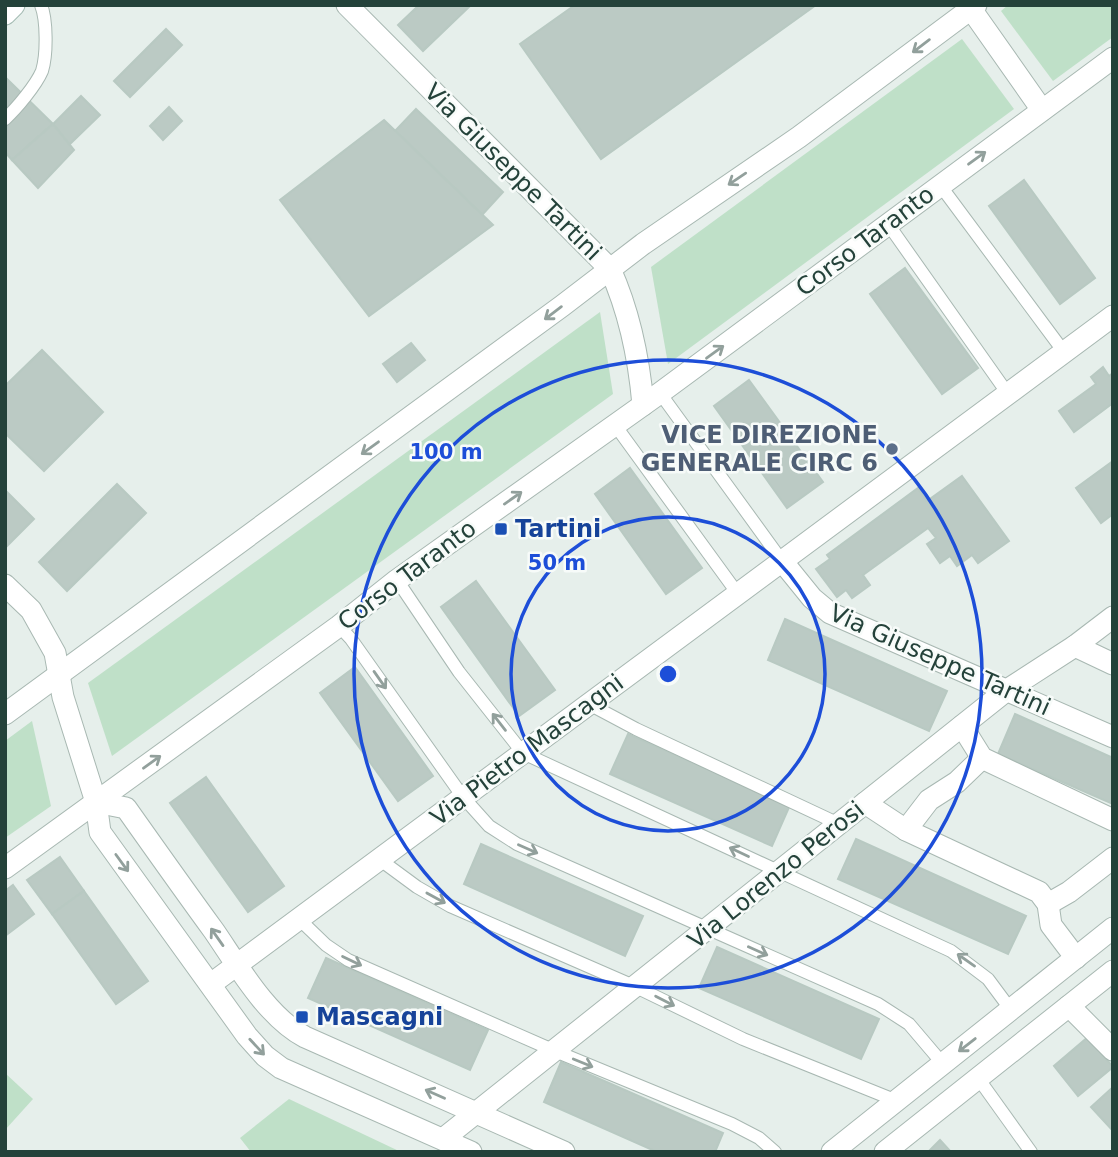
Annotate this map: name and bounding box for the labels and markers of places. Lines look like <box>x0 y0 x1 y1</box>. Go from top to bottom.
place label: VICE DIREZIONE GENERALE CIRC 6 <box>641 421 878 477</box>
marker: VICE DIREZIONE GENERALE CIRC 6 <box>884 441 900 457</box>
place label: Tartini <box>515 515 601 543</box>
marker: Tartini <box>493 521 509 537</box>
centre of rings <box>656 662 680 686</box>
place label: Mascagni <box>316 1003 443 1031</box>
marker: Mascagni <box>294 1009 310 1025</box>

